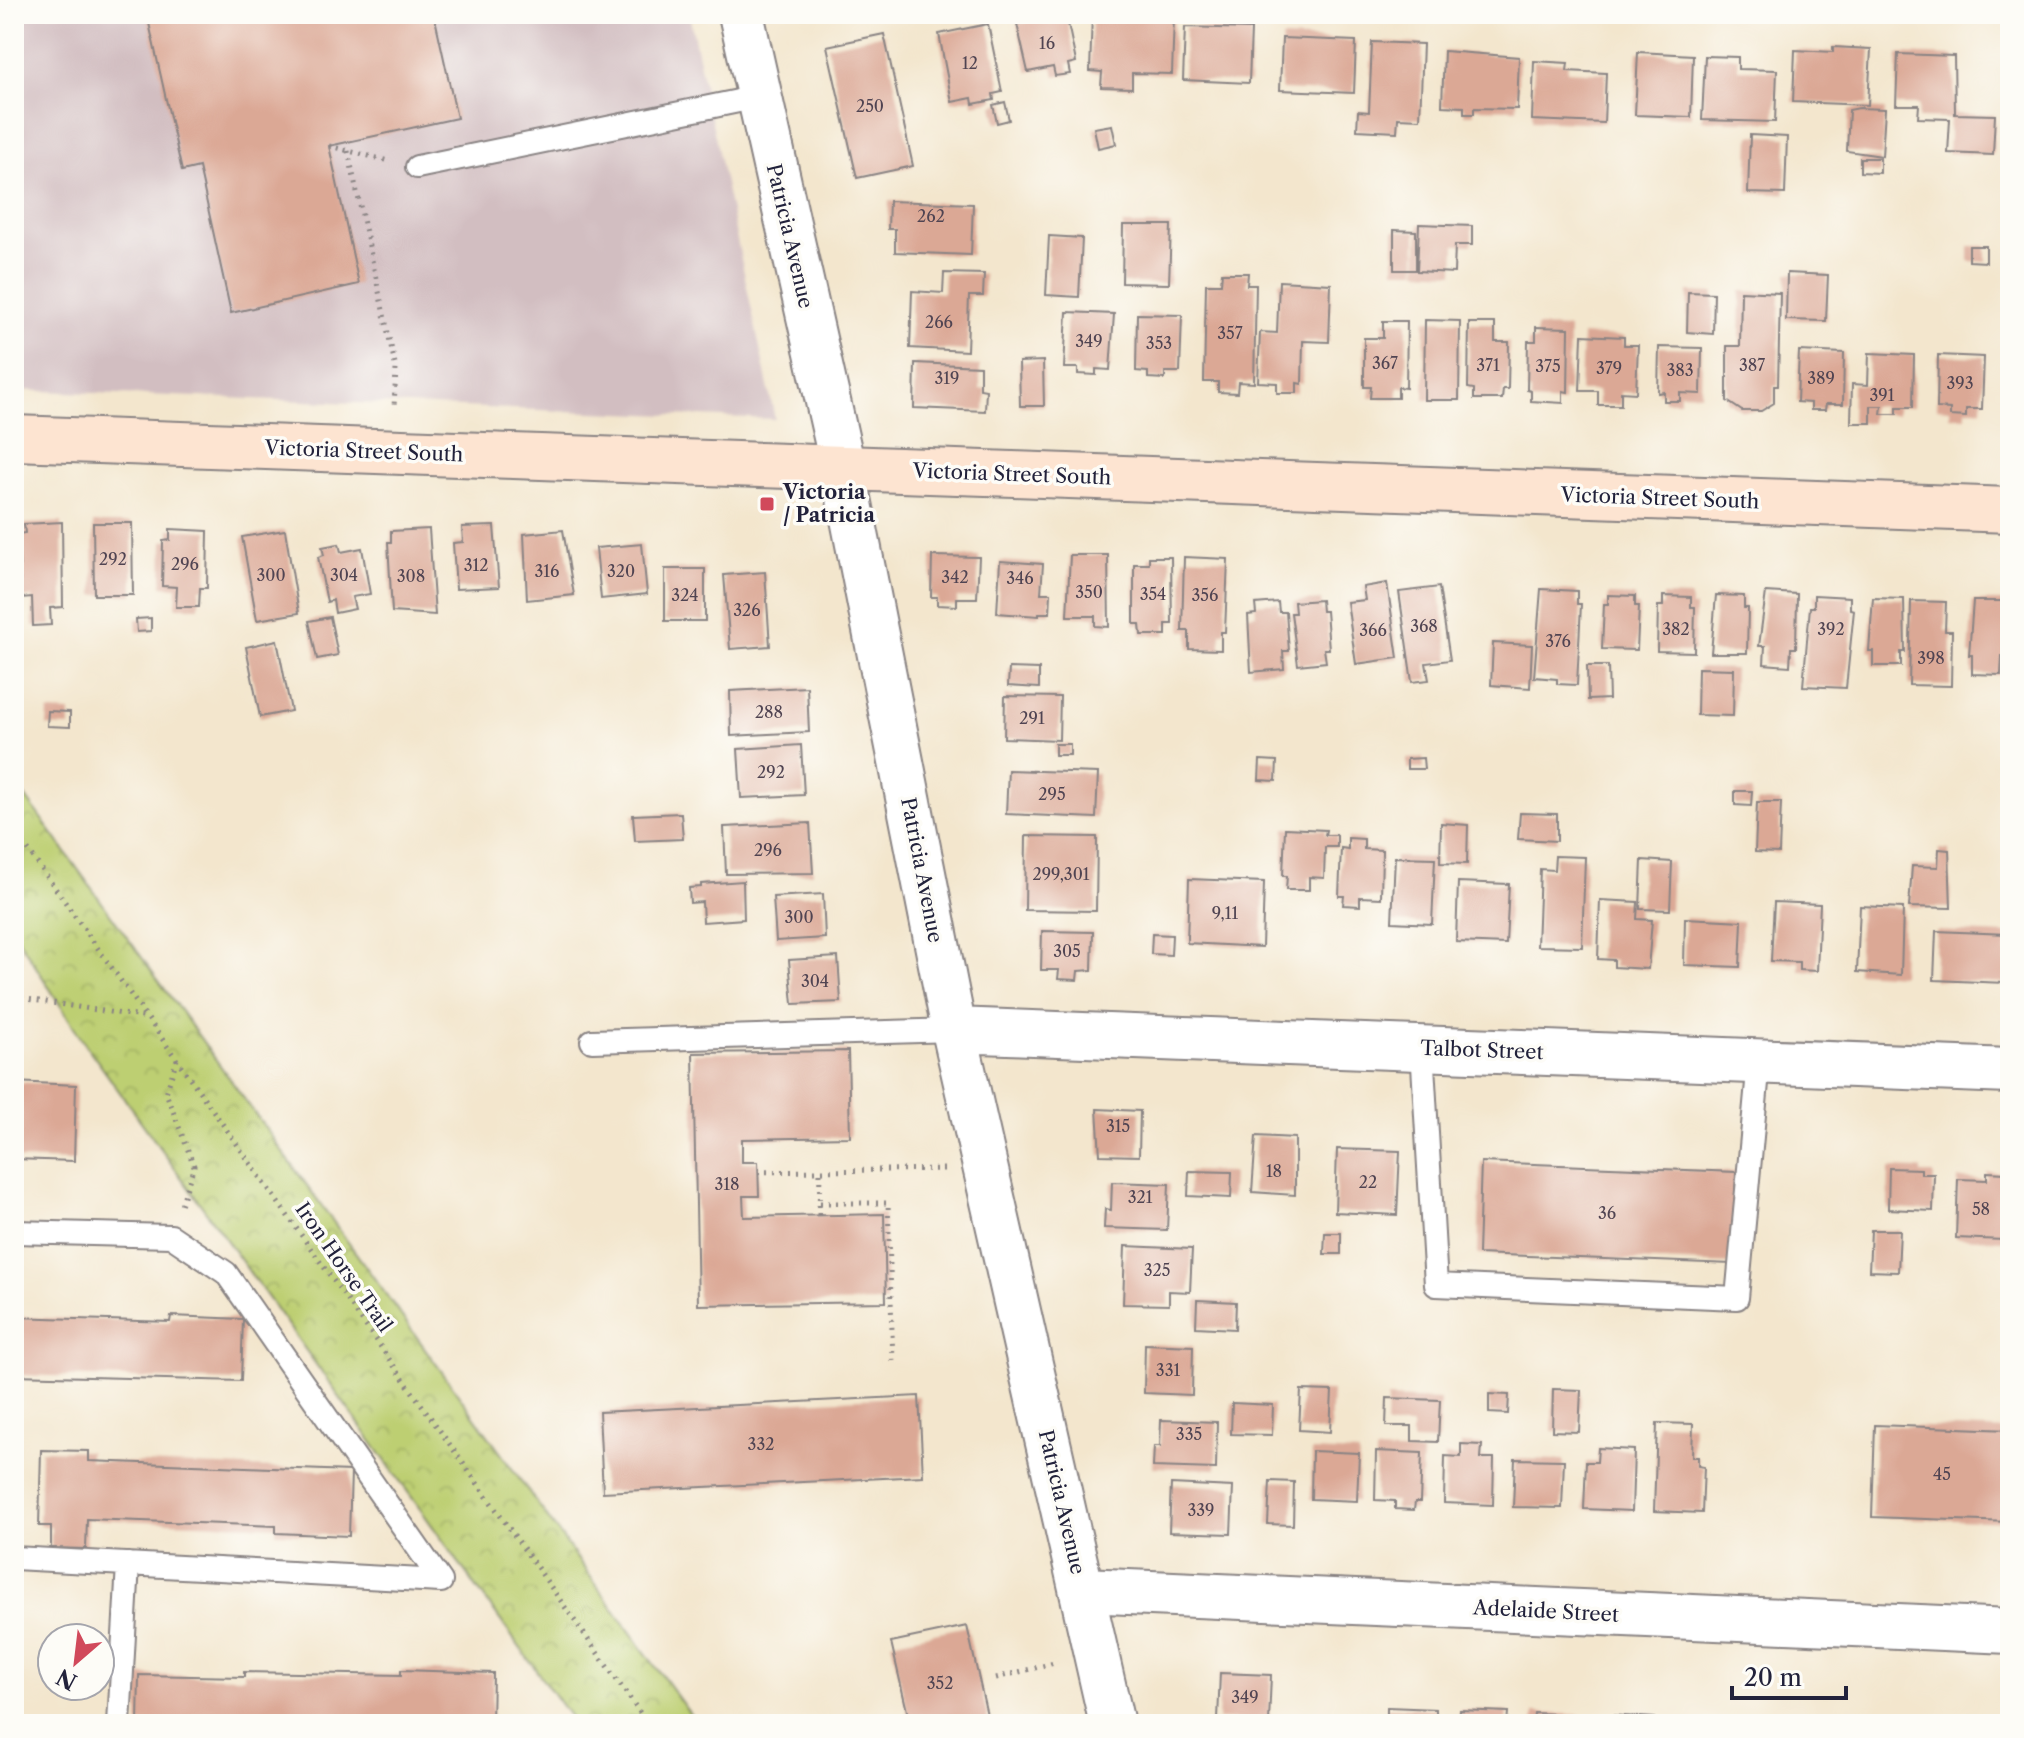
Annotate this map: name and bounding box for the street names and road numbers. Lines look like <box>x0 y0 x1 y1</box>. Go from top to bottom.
street label: Patricia Avenue <box>762 161 818 311</box>
street label: Victoria Street South <box>263 436 464 466</box>
street label: Victoria Street South <box>911 459 1112 489</box>
street label: Victoria Street South <box>1559 483 1760 513</box>
street label: Patricia Avenue <box>896 795 948 945</box>
street label: Talbot Street <box>1420 1036 1544 1064</box>
street label: Iron Horse Trail <box>290 1198 398 1336</box>
street label: Patricia Avenue <box>1034 1427 1090 1577</box>
street label: Adelaide Street <box>1472 1595 1619 1627</box>

